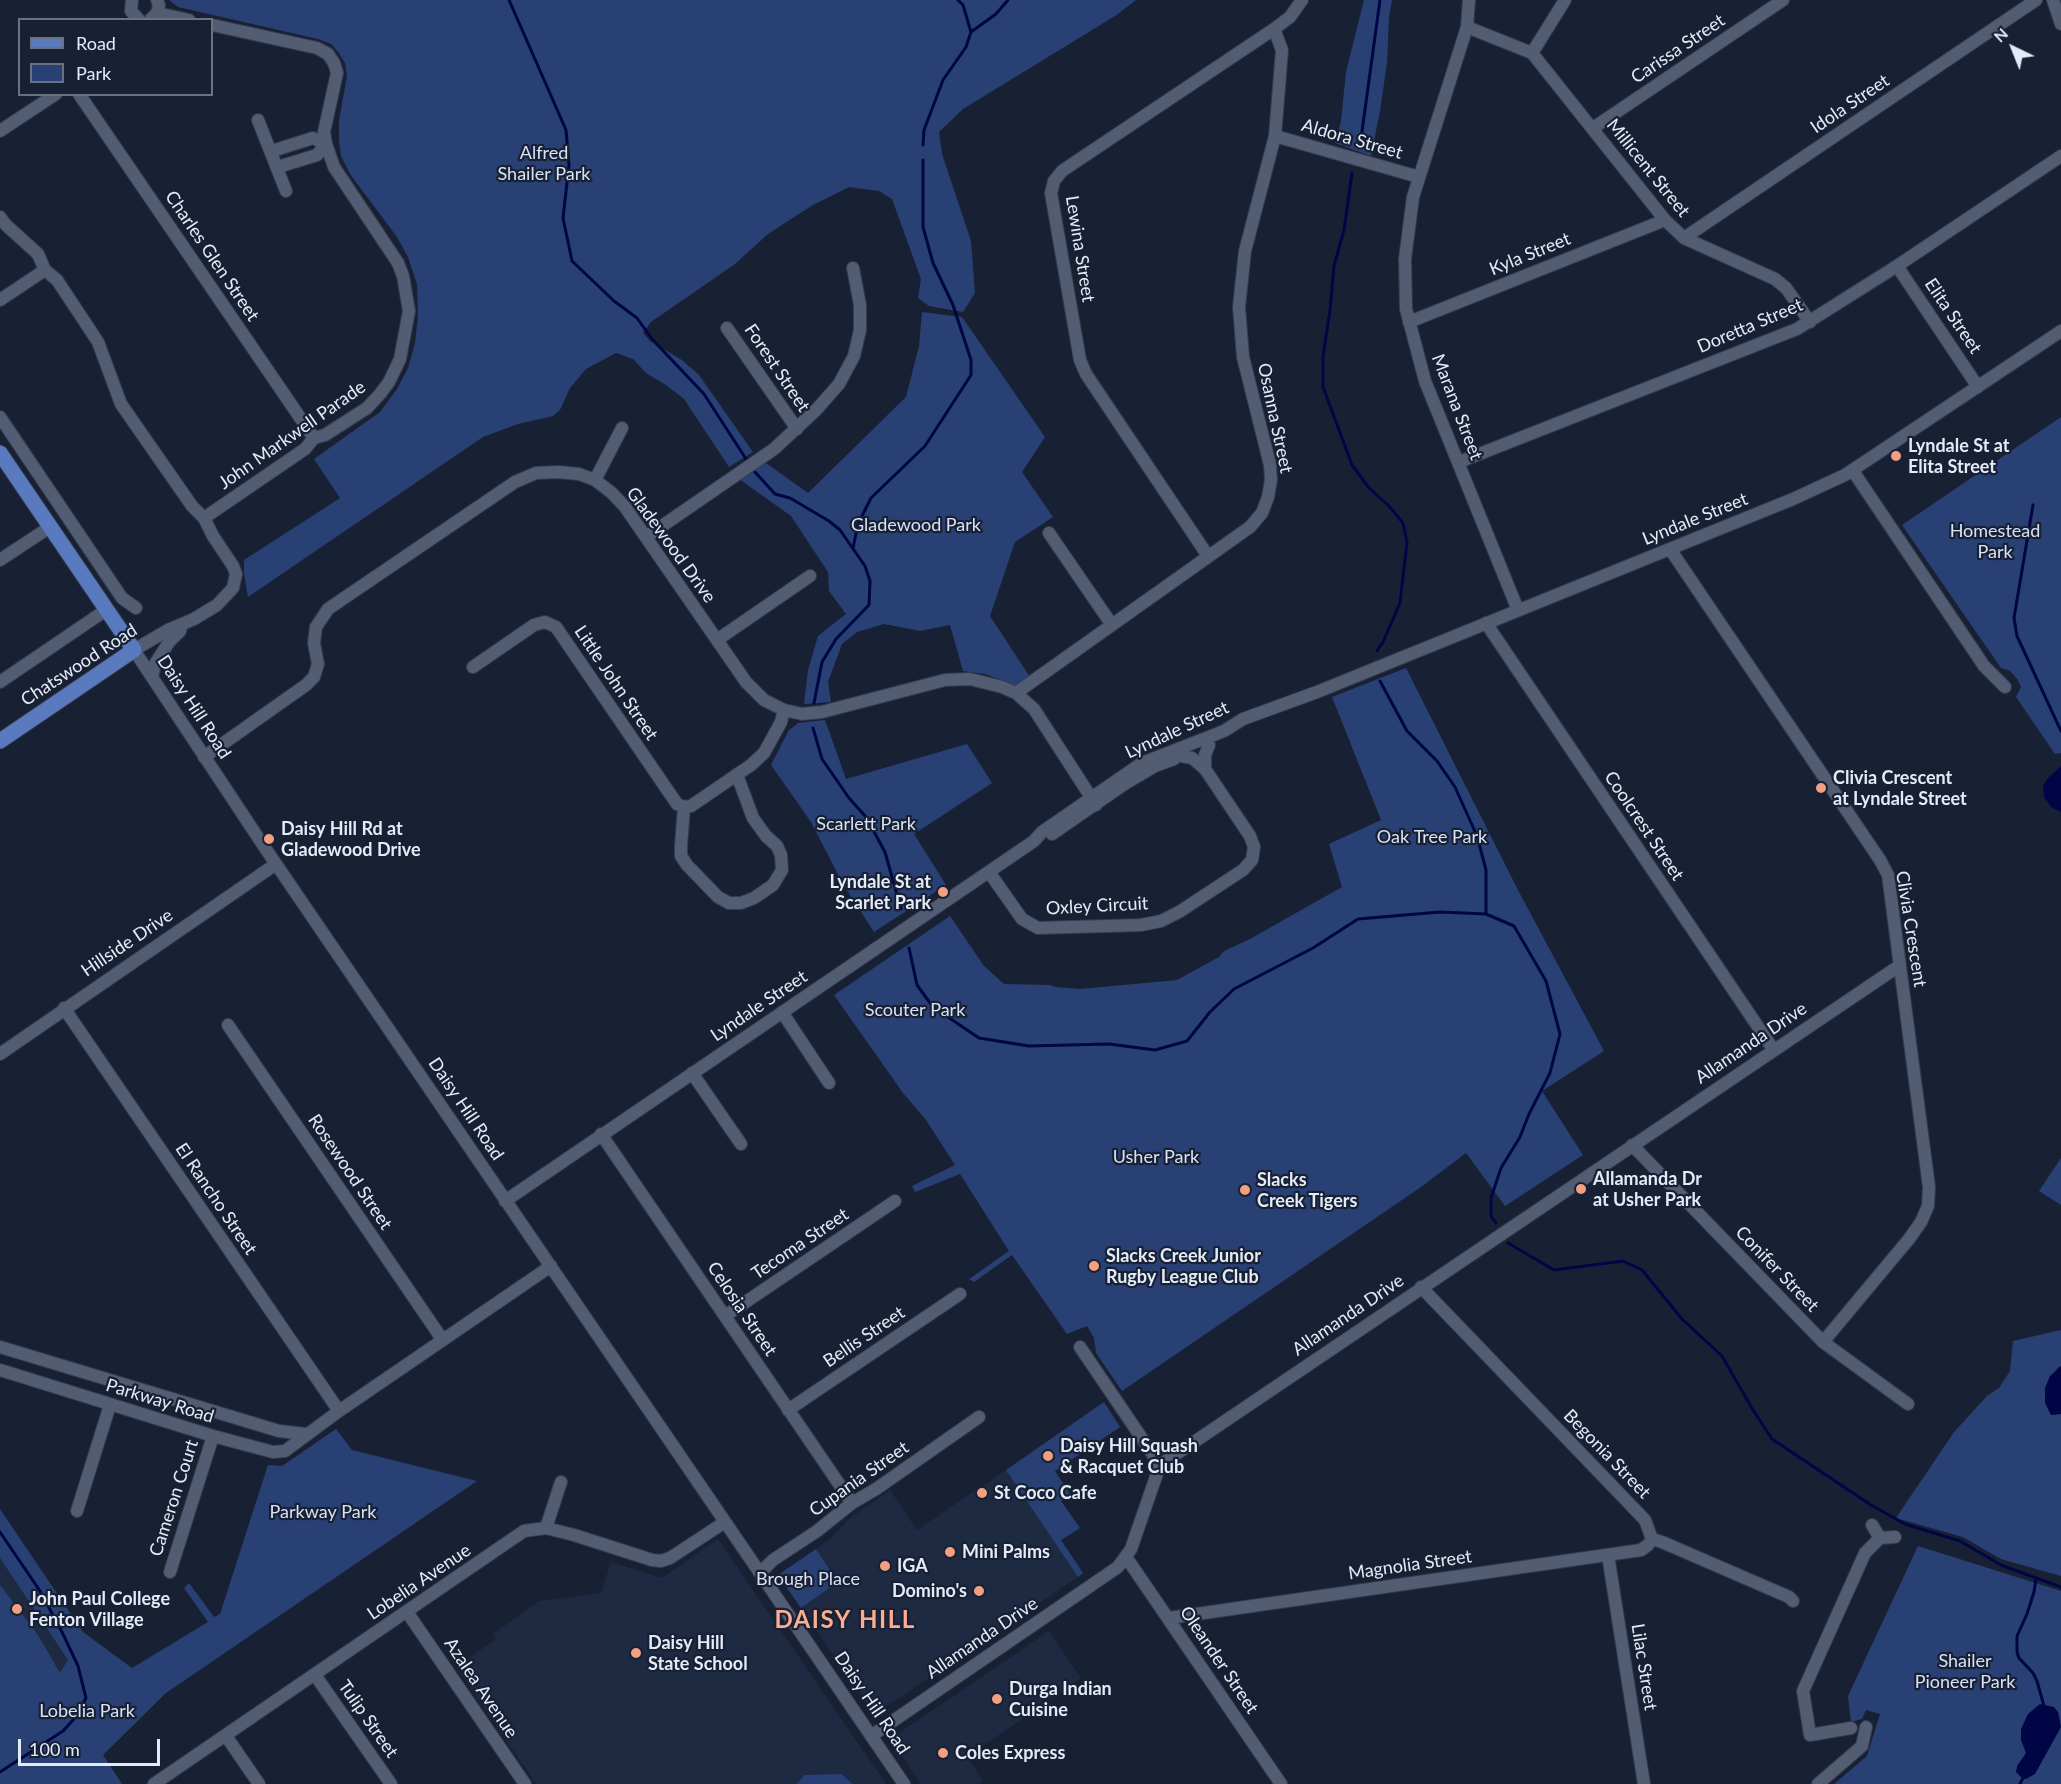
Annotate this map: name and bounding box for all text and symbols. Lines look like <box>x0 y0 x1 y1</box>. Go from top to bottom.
street label: Carissa Street <box>1627 10 1729 88</box>
legend <box>18 18 213 96</box>
north arrow <box>1983 18 2043 78</box>
text: N <box>1989 23 2011 46</box>
text: Road <box>76 32 116 54</box>
text: Park <box>76 62 111 84</box>
street label: Idola Street <box>1807 70 1893 138</box>
street label: Aldora Street <box>1299 114 1405 164</box>
street label: Millicent Street <box>1602 115 1694 221</box>
park label: Alfred Shailer Park <box>498 142 590 184</box>
street label: Charles Glen Street <box>160 187 264 325</box>
street label: Lewina Street <box>1061 194 1099 304</box>
street label: Kyla Street <box>1486 228 1574 280</box>
street label: Elita Street <box>1920 274 1986 358</box>
street label: Doretta Street <box>1694 294 1806 358</box>
street label: Forest Street <box>740 320 814 416</box>
street label: Marana Street <box>1427 351 1487 463</box>
street label: Osanna Street <box>1253 361 1297 475</box>
street label: John Markwell Parade <box>214 376 370 494</box>
place label: Lyndale St at Elita Street <box>1908 435 2009 478</box>
marker: Lyndale St at Elita Street <box>1889 449 1903 463</box>
street label: Gladewood Drive <box>622 483 720 607</box>
street label: Lyndale Street <box>1639 488 1751 550</box>
park label: Gladewood Park <box>851 514 981 536</box>
park label: Homestead Park <box>1950 520 2040 562</box>
street label: Chatswood Road <box>17 619 141 711</box>
street label: Little John Street <box>570 622 662 744</box>
street label: Daisy Hill Road <box>152 651 236 763</box>
street label: Lyndale Street <box>1122 697 1232 763</box>
street label: Coolcrest Street <box>1600 767 1688 885</box>
place label: Clivia Crescent at Lyndale Street <box>1833 767 1967 810</box>
marker: Clivia Crescent at Lyndale Street <box>1814 781 1828 795</box>
park label: Scarlett Park <box>816 813 916 835</box>
place label: Daisy Hill Rd at Gladewood Drive <box>281 818 421 860</box>
park label: Oak Tree Park <box>1377 826 1487 848</box>
marker: Daisy Hill Rd at Gladewood Drive <box>262 832 276 846</box>
street label: Clivia Crescent <box>1891 869 1931 989</box>
place label: Lyndale St at Scarlet Park <box>830 871 931 914</box>
marker: Lyndale St at Scarlet Park <box>936 885 950 899</box>
street label: Oxley Circuit <box>1045 893 1149 919</box>
street label: Hillside Drive <box>77 905 177 981</box>
street label: Lyndale Street <box>707 966 811 1046</box>
street label: Allamanda Drive <box>1691 998 1811 1088</box>
park label: Scouter Park <box>865 999 965 1021</box>
street label: Daisy Hill Road <box>424 1054 508 1164</box>
street label: Rosewood Street <box>303 1110 397 1234</box>
street label: El Rancho Street <box>171 1139 261 1259</box>
park label: Usher Park <box>1113 1146 1199 1168</box>
place label: Allamanda Dr at Usher Park <box>1593 1168 1702 1210</box>
place label: Slacks Creek Tigers <box>1257 1169 1357 1212</box>
marker: Allamanda Dr at Usher Park <box>1574 1182 1588 1196</box>
marker: Slacks Creek Tigers <box>1238 1183 1252 1197</box>
street label: Tecoma Street <box>747 1204 853 1284</box>
street label: Conifer Street <box>1731 1222 1823 1316</box>
place label: Slacks Creek Junior Rugby League Club <box>1106 1245 1261 1288</box>
street label: Celosia Street <box>703 1258 781 1360</box>
marker: Slacks Creek Junior Rugby League Club <box>1087 1259 1101 1273</box>
street label: Allamanda Drive <box>1288 1270 1408 1360</box>
street label: Bellis Street <box>819 1302 909 1372</box>
street label: Parkway Road <box>103 1374 217 1428</box>
street label: Begonia Street <box>1559 1405 1655 1503</box>
place label: Daisy Hill Squash & Racquet Club <box>1060 1435 1198 1478</box>
street label: Cameron Court <box>145 1437 203 1559</box>
street label: Cupania Street <box>805 1437 913 1521</box>
marker: Daisy Hill Squash & Racquet Club <box>1041 1449 1055 1463</box>
place label: St Coco Cafe <box>994 1482 1097 1504</box>
marker: St Coco Cafe <box>975 1486 989 1500</box>
park label: Parkway Park <box>270 1501 376 1523</box>
street label: Lobelia Avenue <box>363 1539 475 1625</box>
place label: Mini Palms <box>962 1541 1050 1563</box>
marker: Mini Palms <box>943 1545 957 1559</box>
street label: Magnolia Street <box>1347 1546 1473 1584</box>
place label: IGA <box>897 1555 928 1577</box>
marker: IGA <box>878 1559 892 1573</box>
park label: Brough Place <box>756 1568 860 1590</box>
place label: Domino's <box>892 1580 967 1602</box>
marker: Domino's <box>972 1584 986 1598</box>
place label: John Paul College Fenton Village <box>29 1588 170 1630</box>
street label: Allamanda Drive <box>922 1593 1042 1683</box>
marker: John Paul College Fenton Village <box>10 1602 24 1616</box>
street label: Oleander Street <box>1175 1602 1263 1718</box>
district label: DAISY HILL <box>774 1606 916 1634</box>
street label: Lilac Street <box>1627 1622 1661 1712</box>
place label: Daisy Hill State School <box>648 1632 748 1674</box>
street label: Azalea Avenue <box>440 1634 522 1742</box>
marker: Daisy Hill State School <box>629 1646 643 1660</box>
street label: Daisy Hill Road <box>830 1648 914 1758</box>
park label: Shailer Pioneer Park <box>1915 1650 2015 1692</box>
street label: Tulip Street <box>334 1676 402 1762</box>
place label: Durga Indian Cuisine <box>1009 1678 1112 1720</box>
marker: Durga Indian Cuisine <box>990 1692 1004 1706</box>
park label: Lobelia Park <box>39 1700 135 1722</box>
scale bar <box>21 1727 164 1765</box>
text: 100 m <box>29 1738 80 1760</box>
place label: Coles Express <box>955 1742 1065 1764</box>
marker: Coles Express <box>936 1746 950 1760</box>

